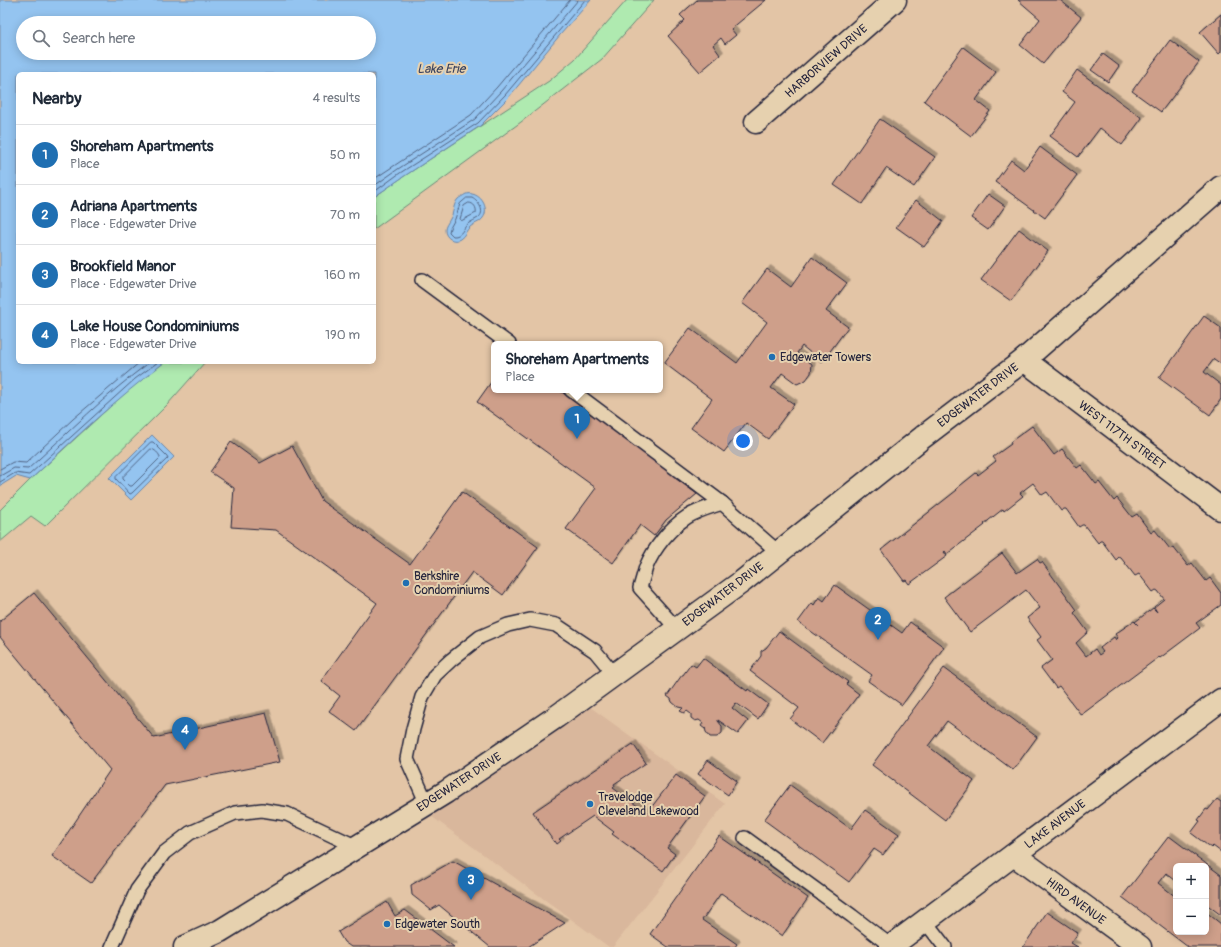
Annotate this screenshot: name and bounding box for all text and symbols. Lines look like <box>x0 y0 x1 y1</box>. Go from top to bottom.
search box <box>16 16 376 60</box>
street label: HARBORVIEW DRIVE <box>782 21 871 101</box>
icon: search <box>30 27 52 49</box>
text: Search here <box>62 29 135 48</box>
water label: Lake Erie <box>417 61 467 77</box>
text: Nearby <box>32 88 81 109</box>
text: 4 results <box>313 90 360 106</box>
text: Shoreham Apartments <box>70 137 214 156</box>
text: 1 <box>42 147 48 163</box>
text: 50 m <box>330 147 360 163</box>
text: Place <box>70 156 99 172</box>
text: Adriana Apartments <box>70 197 197 216</box>
text: 2 <box>41 207 49 223</box>
text: 70 m <box>330 207 360 223</box>
text: Place · Edgewater Drive <box>70 216 196 232</box>
text: Brookfield Manor <box>70 257 176 276</box>
text: 3 <box>41 267 49 283</box>
text: 160 m <box>324 267 360 283</box>
text: Place · Edgewater Drive <box>70 276 196 292</box>
text: Lake House Condominiums <box>70 317 239 336</box>
text: 4 <box>41 327 49 343</box>
text: 190 m <box>325 327 360 343</box>
text: Place · Edgewater Drive <box>70 336 196 352</box>
popup <box>491 341 663 393</box>
text: Shoreham Apartments <box>505 350 649 369</box>
place label: Edgewater Towers <box>780 350 872 365</box>
marker: Edgewater Towers <box>767 352 777 362</box>
street label: EDGEWATER DRIVE <box>935 360 1022 431</box>
text: Place <box>505 369 535 385</box>
street label: WEST 117TH STREET <box>1075 398 1168 473</box>
pin: 1 <box>564 406 590 439</box>
your location <box>733 431 753 451</box>
street label: EDGEWATER DRIVE <box>680 559 767 630</box>
place label: Berkshire Condominiums <box>414 569 490 598</box>
marker: Berkshire Condominiums <box>401 578 411 588</box>
pin: 2 <box>865 607 891 640</box>
pin: 4 <box>172 717 198 750</box>
street label: EDGEWATER DRIVE <box>414 749 504 815</box>
place label: Travelodge Cleveland Lakewood <box>598 790 699 819</box>
street label: LAKE AVENUE <box>1022 796 1089 852</box>
marker: Travelodge Cleveland Lakewood <box>585 799 595 809</box>
map controls <box>1173 863 1209 935</box>
button: + <box>1173 863 1209 899</box>
pin: 3 <box>458 867 484 900</box>
street label: HIRD AVENUE <box>1043 875 1109 928</box>
button: − <box>1173 899 1209 935</box>
place label: Edgewater South <box>395 917 480 932</box>
marker: Edgewater South <box>382 919 392 929</box>

